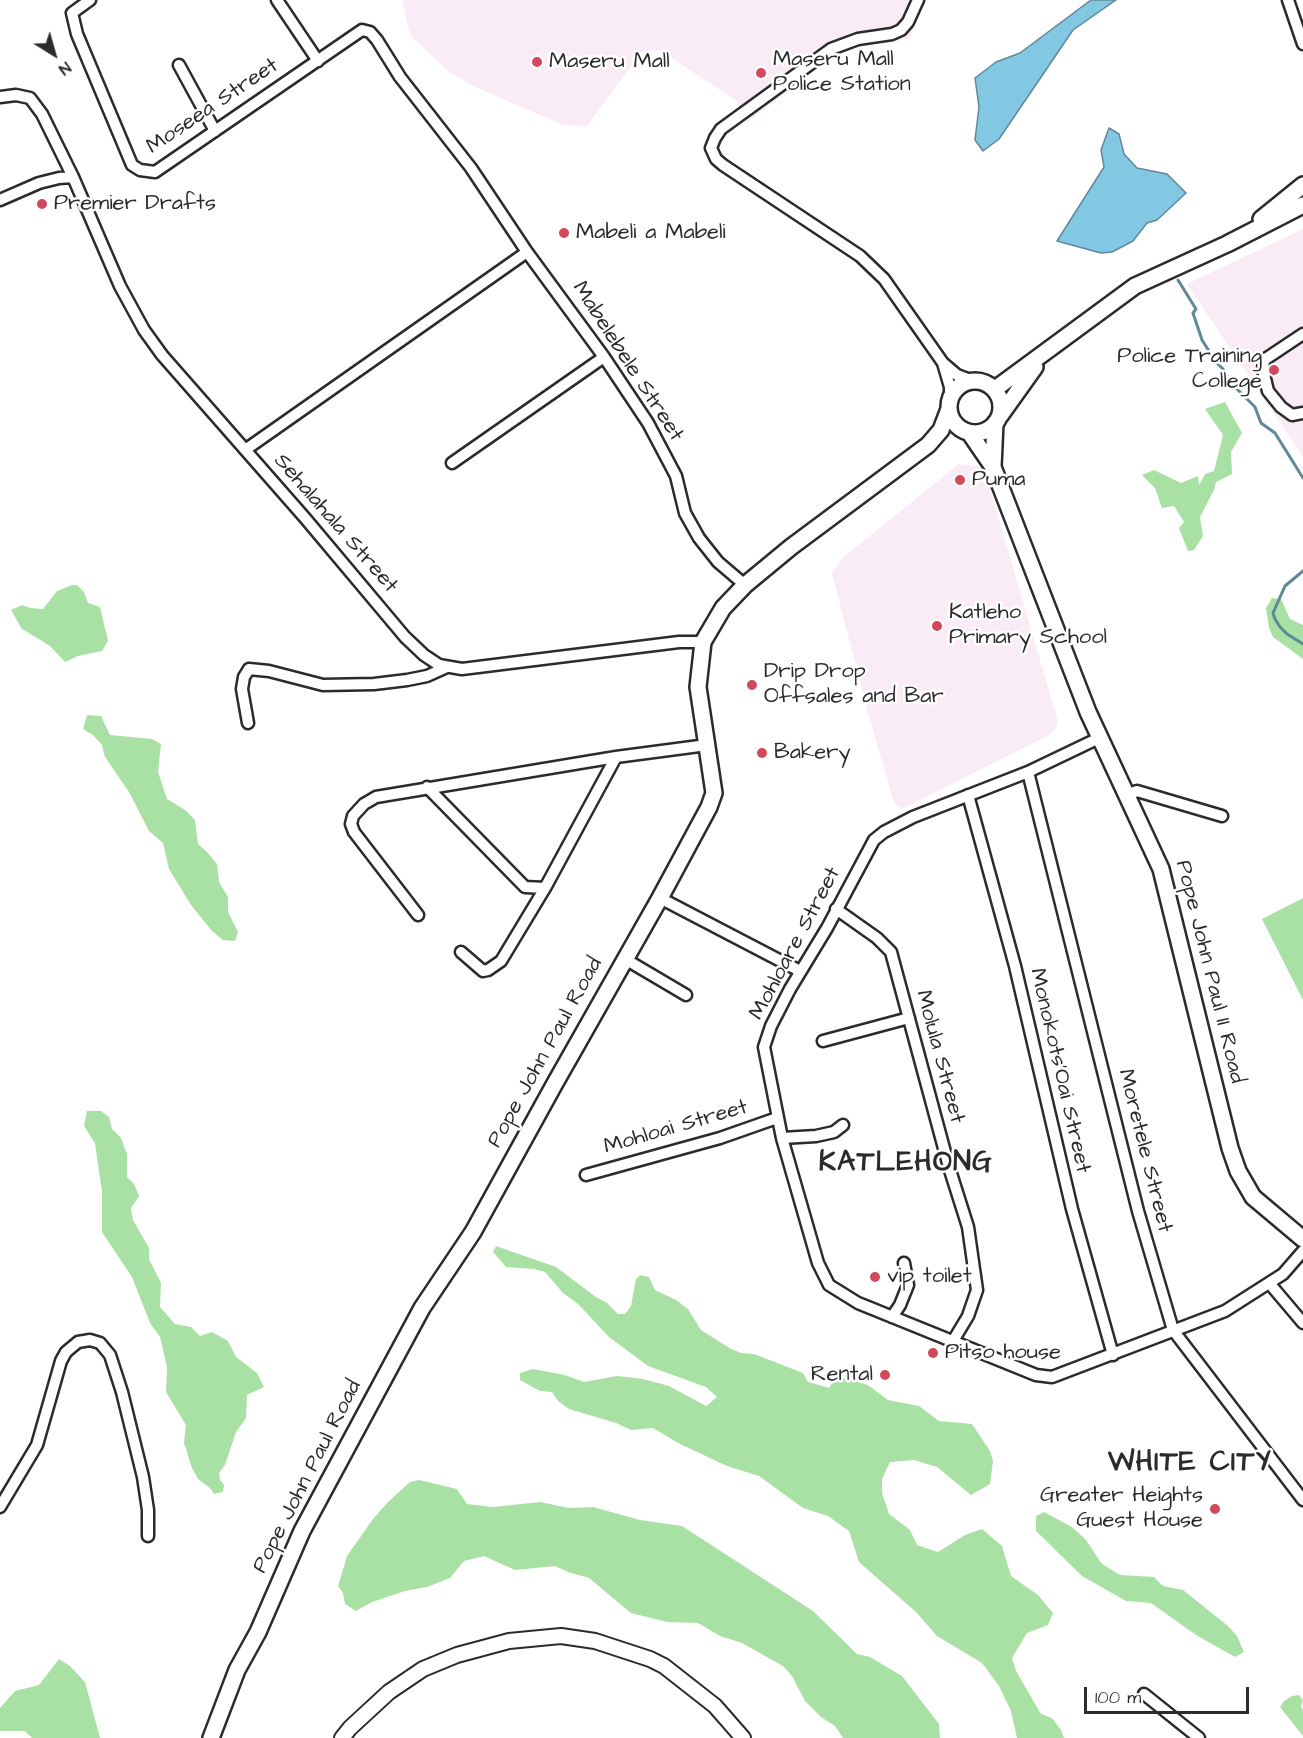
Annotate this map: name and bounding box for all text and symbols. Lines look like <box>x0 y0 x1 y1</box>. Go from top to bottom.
north arrow <box>24 24 84 84</box>
place label: Maseru Mall Police Station <box>773 47 911 98</box>
place label: Maseru Mall <box>549 49 670 75</box>
street label: Moseea Street <box>142 53 284 161</box>
marker: Maseru Mall <box>530 55 544 69</box>
text: N <box>54 57 75 80</box>
marker: Maseru Mall Police Station <box>754 66 768 80</box>
place label: Premier Drafts <box>54 191 216 217</box>
marker: Premier Drafts <box>35 197 49 211</box>
place label: Mabeli a Mabeli <box>576 220 726 246</box>
marker: Mabeli a Mabeli <box>557 226 571 240</box>
street label: Mabelebele Street <box>565 277 689 447</box>
place label: Police Training College <box>1117 344 1262 396</box>
marker: Police Training College <box>1267 363 1281 377</box>
street label: Sehalahala Street <box>267 449 403 599</box>
place label: Puma <box>972 467 1026 493</box>
marker: Puma <box>953 473 967 487</box>
place label: Katleho Primary School <box>949 600 1107 652</box>
marker: Katleho Primary School <box>930 619 944 633</box>
place label: Drip Drop Offsales and Bar <box>764 659 944 710</box>
marker: Drip Drop Offsales and Bar <box>745 678 759 692</box>
place label: Bakery <box>774 740 850 766</box>
marker: Bakery <box>755 746 769 760</box>
street label: Pope John Paul II Road <box>1169 858 1249 1086</box>
street label: Mohloare Street <box>745 863 847 1025</box>
street label: Pope John Paul Road <box>483 953 609 1153</box>
street label: Monokots'Oai Street <box>1023 966 1095 1176</box>
street label: Molula Street <box>909 988 969 1126</box>
street label: Moretele Street <box>1111 1067 1177 1235</box>
street label: Mohloai Street <box>601 1095 751 1161</box>
district label: KATLEHONG <box>819 1147 993 1181</box>
place label: vip toilet <box>887 1264 972 1290</box>
marker: vip toilet <box>868 1270 882 1284</box>
place label: Pitso house <box>945 1340 1061 1366</box>
marker: Pitso house <box>926 1346 940 1360</box>
place label: Rental <box>811 1362 873 1388</box>
marker: Rental <box>878 1368 892 1382</box>
street label: Pope John Paul Road <box>248 1376 368 1578</box>
district label: WHITE CITY <box>1108 1447 1272 1481</box>
place label: Greater Heights Guest House <box>1040 1483 1203 1534</box>
marker: Greater Heights Guest House <box>1208 1502 1222 1516</box>
scale bar <box>1087 1675 1252 1713</box>
text: 100 m <box>1095 1685 1141 1710</box>

